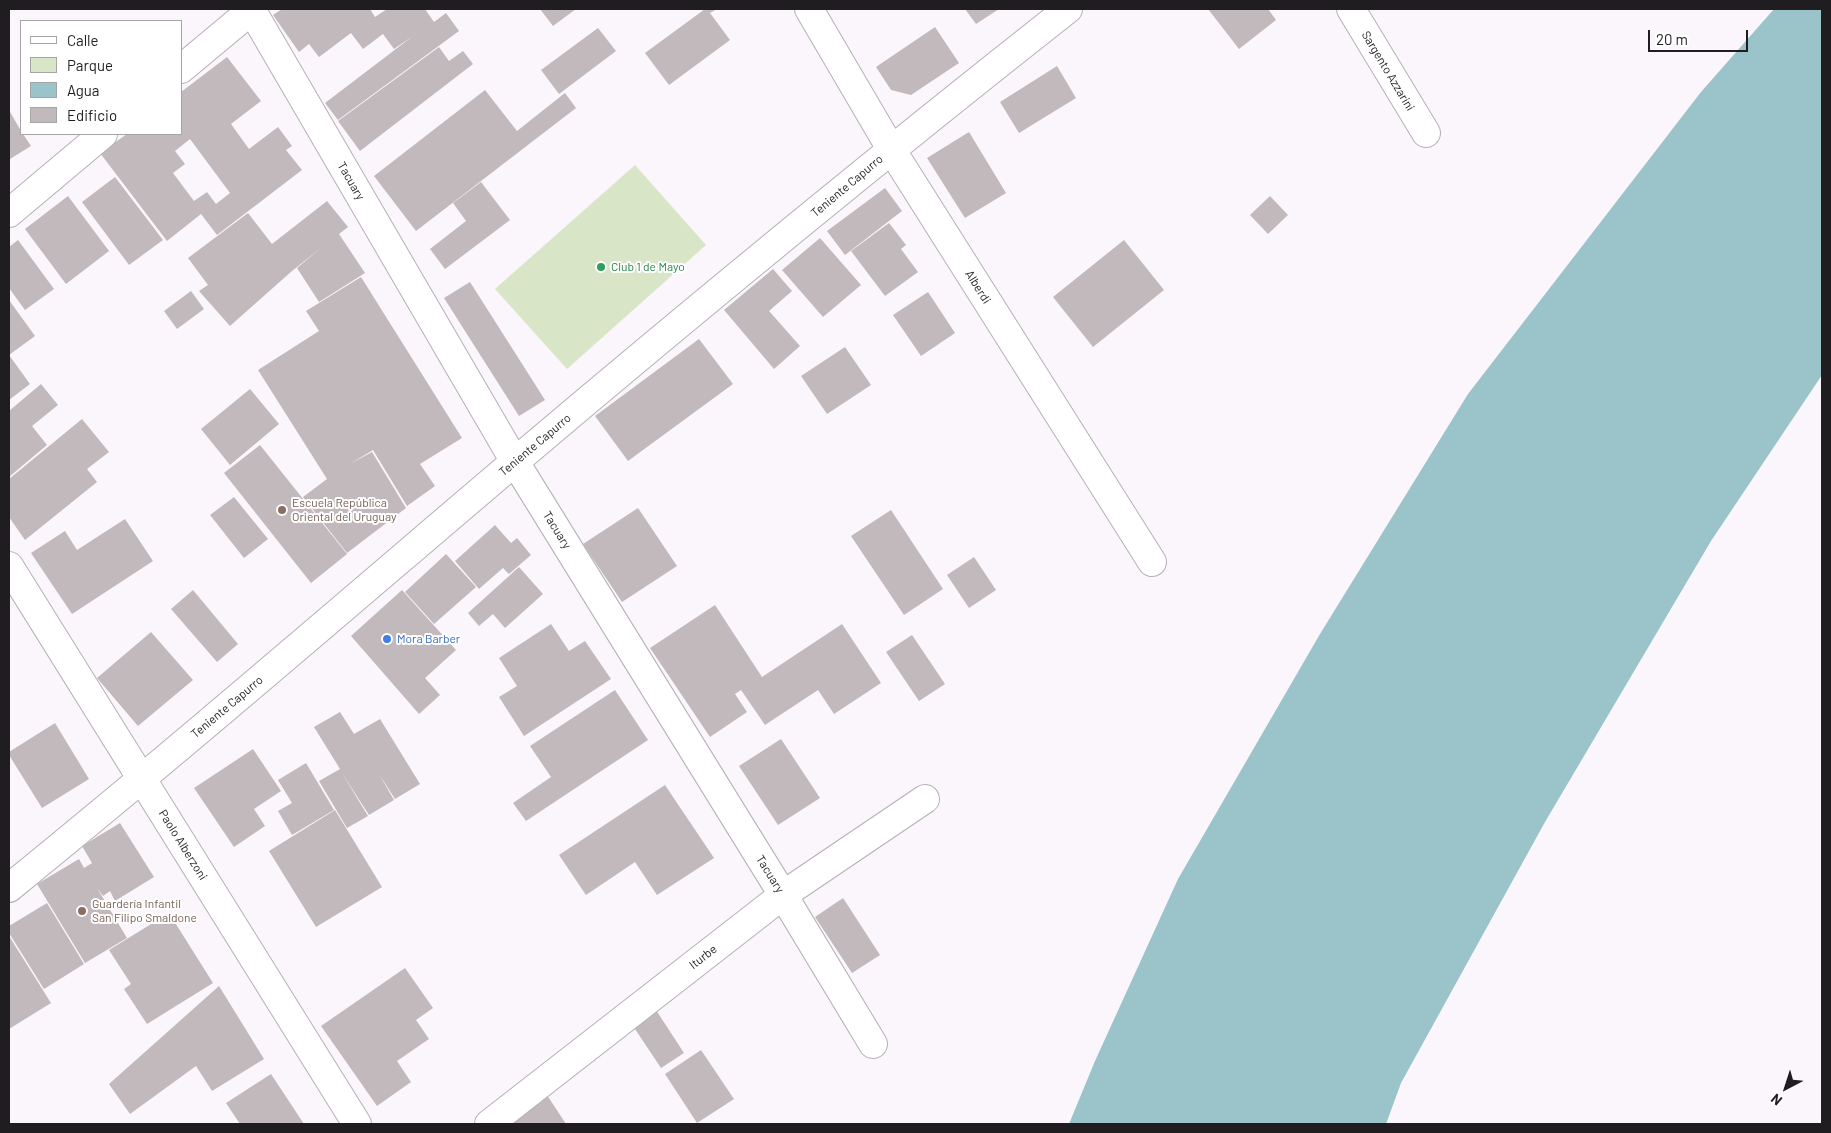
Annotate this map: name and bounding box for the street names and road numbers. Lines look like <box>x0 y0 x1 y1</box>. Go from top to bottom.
street label: Sargento Azzarini <box>1358 28 1418 114</box>
street label: Teniente Capurro <box>808 152 886 220</box>
street label: Tacuary <box>334 159 368 203</box>
street label: Alberdi <box>962 268 994 306</box>
street label: Teniente Capurro <box>496 411 574 479</box>
street label: Tacuary <box>540 508 574 552</box>
street label: Teniente Capurro <box>188 673 266 741</box>
street label: Paolo Alberzoni <box>156 807 210 883</box>
street label: Tacuary <box>753 852 787 896</box>
street label: Iturbe <box>686 942 720 972</box>

